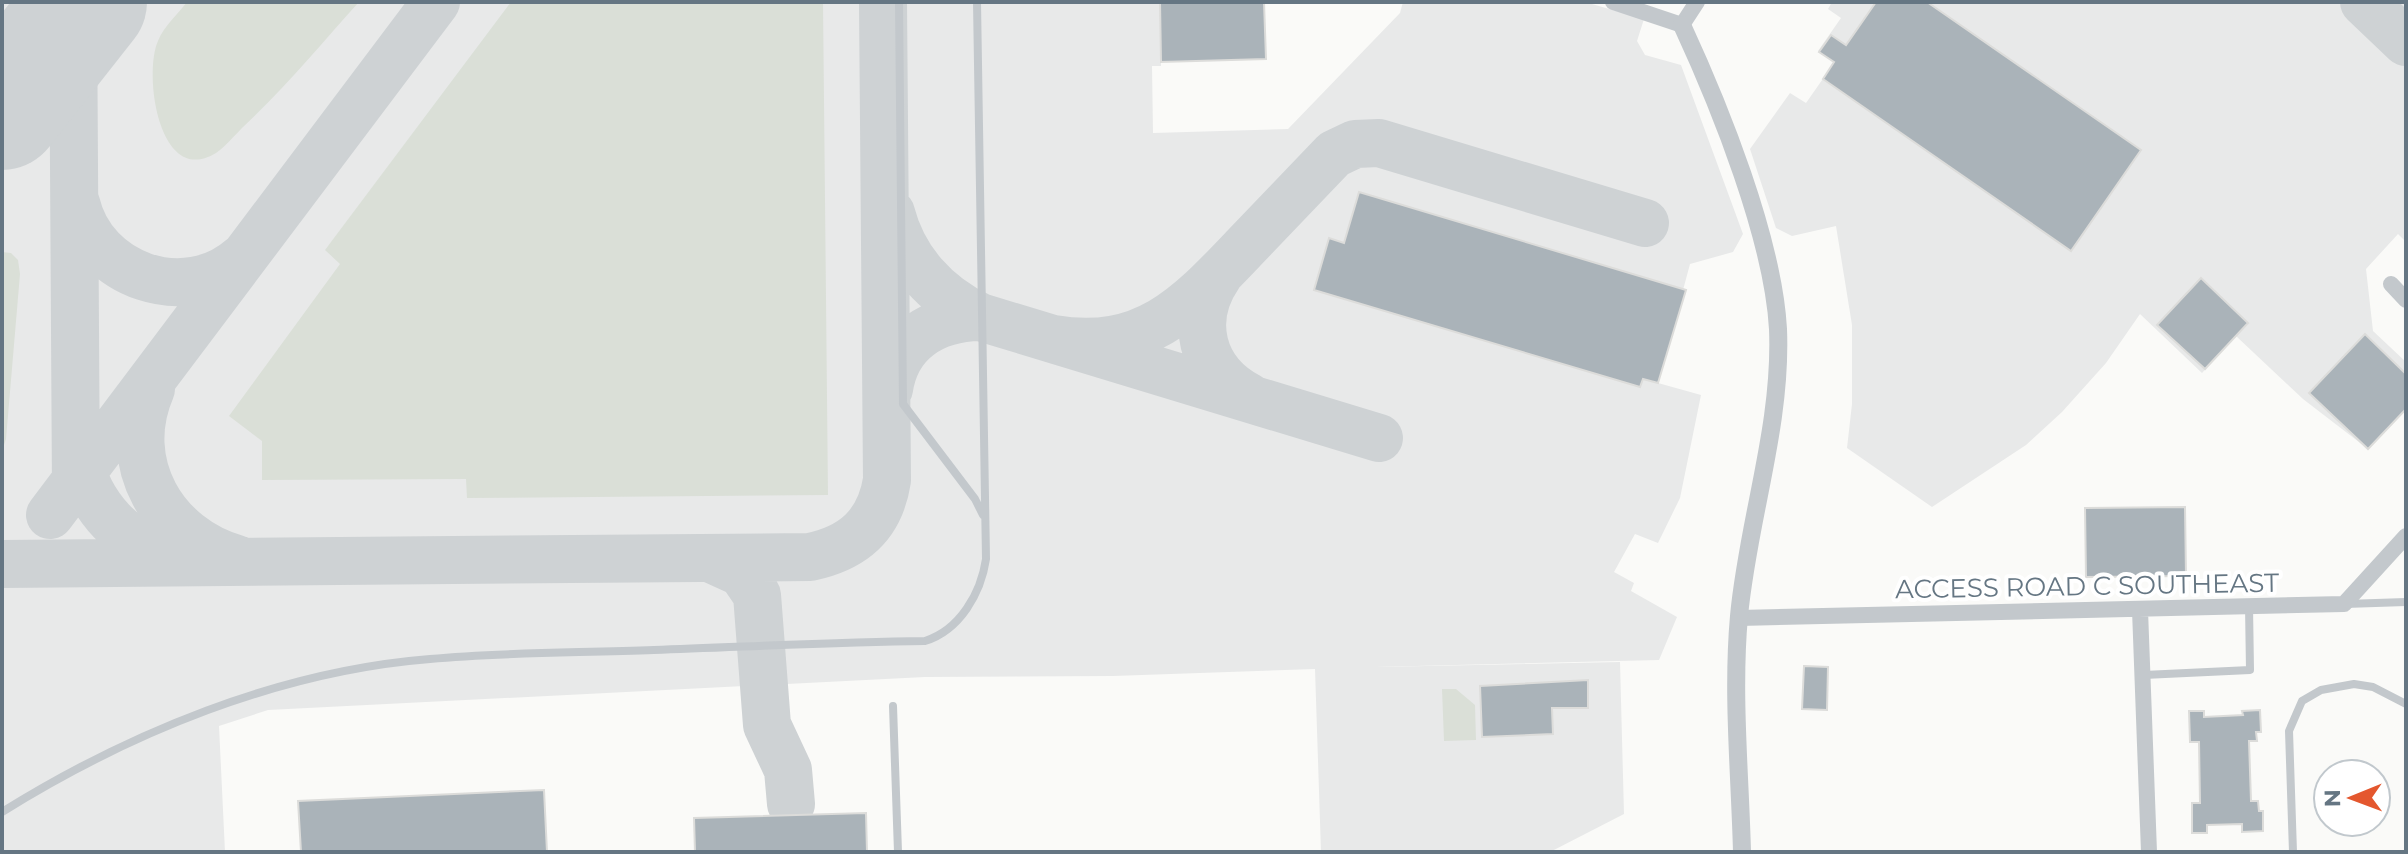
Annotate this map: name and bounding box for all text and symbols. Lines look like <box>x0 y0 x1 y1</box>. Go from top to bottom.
street label: ACCESS ROAD C SOUTHEAST <box>1895 567 2279 605</box>
north arrow <box>2312 758 2392 838</box>
text: N <box>2319 789 2346 807</box>

